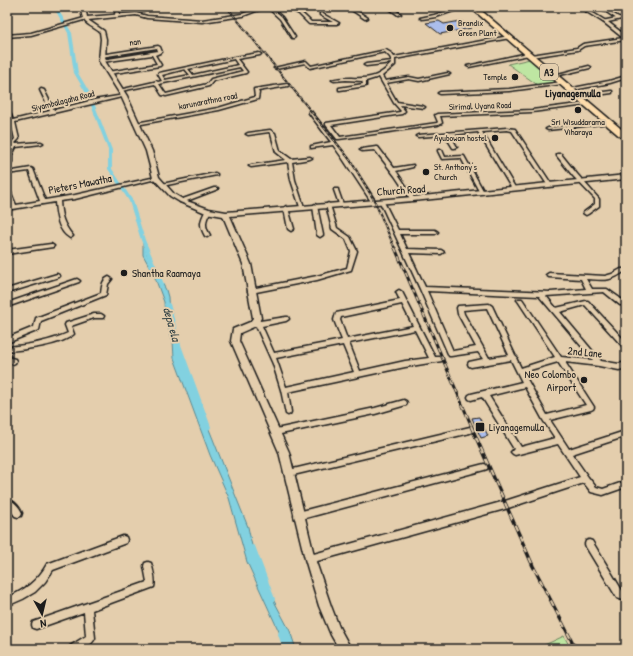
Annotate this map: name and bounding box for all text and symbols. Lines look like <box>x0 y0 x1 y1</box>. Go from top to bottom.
place label: Brandix Green Plant <box>458 17 497 39</box>
marker: Brandix Green Plant <box>445 23 455 33</box>
street label: nan <box>128 35 142 49</box>
road number: A3 <box>540 64 558 80</box>
place label: Temple <box>483 71 507 83</box>
marker: Temple <box>510 72 520 82</box>
district label: Liyanagemulla <box>545 86 601 101</box>
street label: Siyambalagaha Road <box>30 87 96 115</box>
street label: karunarathna road <box>178 89 239 113</box>
street label: Sirimal Uyana Road <box>449 99 512 113</box>
marker: Sri Wisuddarama Viharaya <box>573 105 583 115</box>
place label: Sri Wisuddarama Viharaya <box>551 116 605 138</box>
place label: Ayubowan hostel <box>434 132 488 144</box>
marker: Ayubowan hostel <box>490 133 500 143</box>
place label: St. Anthony's Church <box>434 161 478 183</box>
marker: St. Anthony's Church <box>421 167 431 177</box>
street label: Pieters Mawatha <box>47 171 114 197</box>
street label: Church Road <box>376 181 426 199</box>
place label: Shantha Raamaya <box>132 266 201 280</box>
marker: Shantha Raamaya <box>119 268 129 278</box>
water label: depa ela <box>159 305 185 344</box>
street label: 2nd Lane <box>567 343 604 361</box>
place label: Neo Colombo Airport <box>525 367 577 394</box>
marker: Neo Colombo Airport <box>579 375 589 385</box>
place label: Liyanagemulla <box>489 420 545 434</box>
marker: Liyanagemulla <box>474 421 486 433</box>
north arrow <box>22 594 62 634</box>
text: N <box>39 617 47 631</box>

